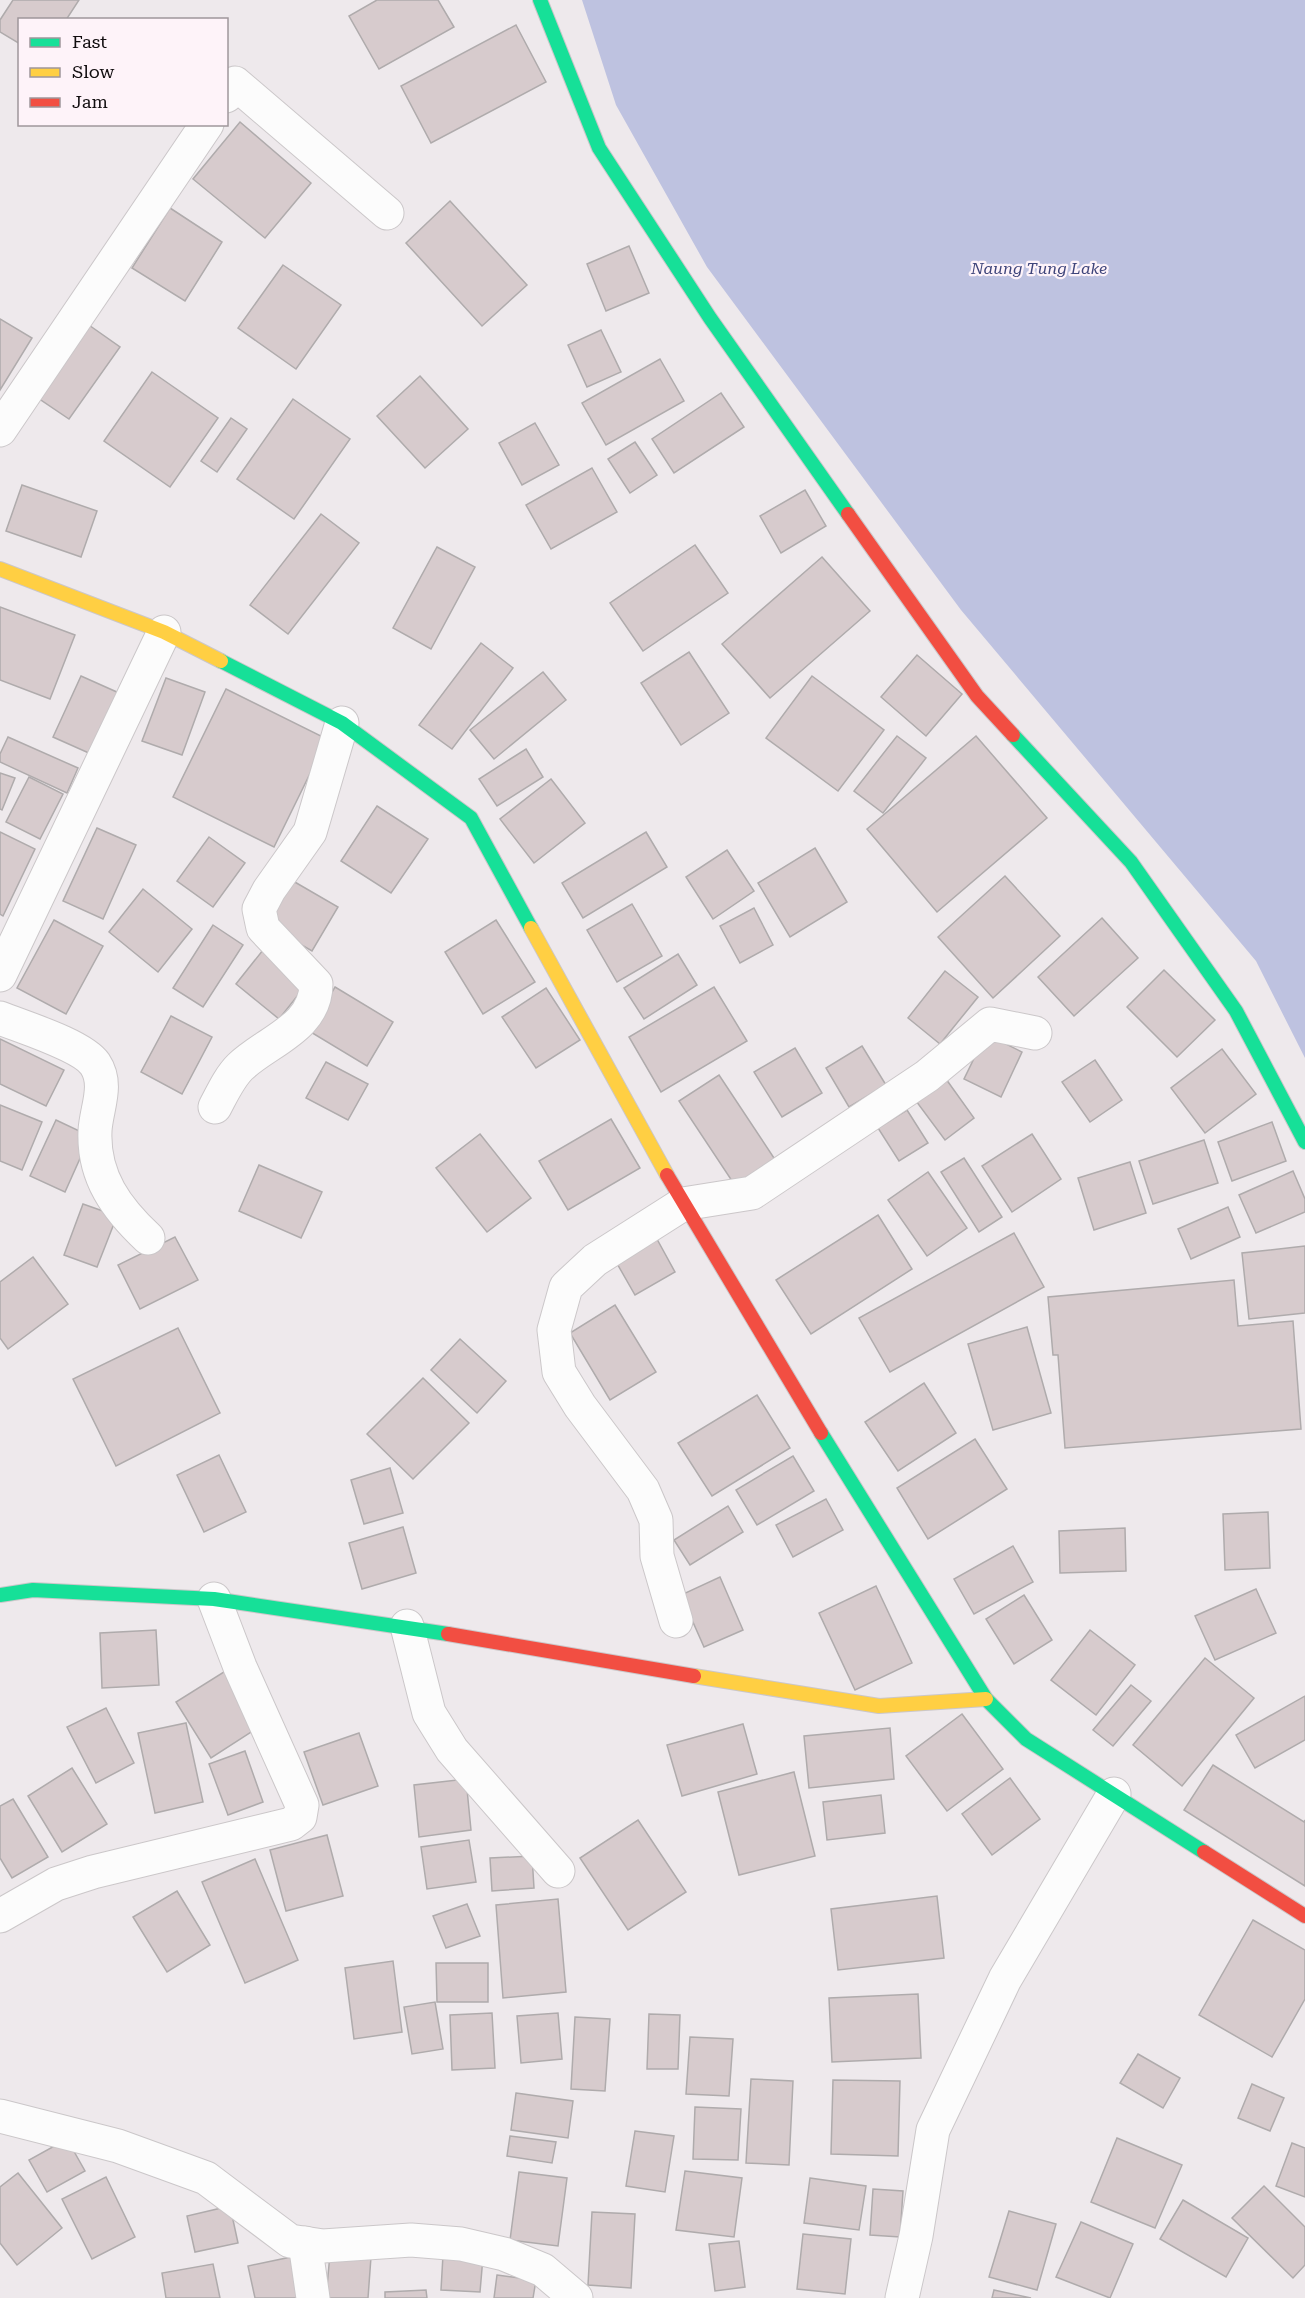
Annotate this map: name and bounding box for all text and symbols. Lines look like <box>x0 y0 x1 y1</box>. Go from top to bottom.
legend <box>18 18 228 126</box>
text: Fast <box>72 31 107 52</box>
text: Slow <box>72 61 114 82</box>
text: Jam <box>72 91 108 112</box>
water label: Naung Tung Lake <box>970 259 1107 278</box>

